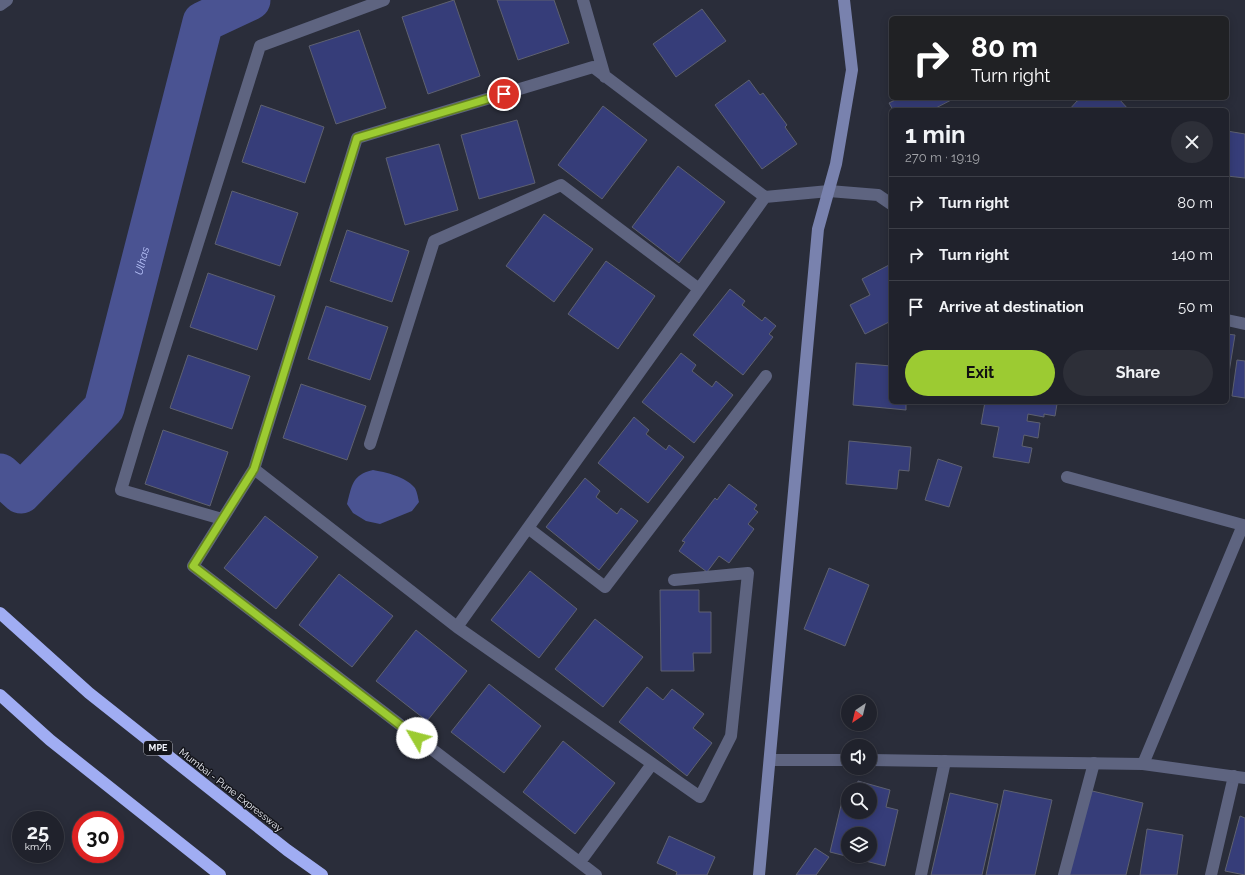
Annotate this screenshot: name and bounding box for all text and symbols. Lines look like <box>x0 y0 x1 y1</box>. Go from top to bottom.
text: 80 m <box>971 31 1038 64</box>
icon: right <box>905 32 957 84</box>
text: Turn right <box>971 65 1050 86</box>
pin <box>487 77 521 111</box>
icon: arrive <box>493 83 515 105</box>
text: 1 min <box>905 120 966 149</box>
button: close <box>1171 121 1213 163</box>
text: 270 m · 19:19 <box>905 150 980 165</box>
icon: right <box>905 192 927 214</box>
text: Turn right <box>939 194 1009 212</box>
text: 80 m <box>1177 194 1213 212</box>
icon: right <box>905 244 927 266</box>
water label: Ulhas <box>132 245 152 276</box>
text: Turn right <box>939 246 1009 264</box>
text: 140 m <box>1172 246 1213 264</box>
icon: arrive <box>905 296 927 318</box>
text: Arrive at destination <box>939 298 1084 316</box>
text: 50 m <box>1178 298 1213 316</box>
button: Exit <box>905 350 1055 396</box>
button: Share <box>1063 350 1213 396</box>
north arrow <box>841 695 877 731</box>
map controls <box>841 695 877 863</box>
position arrow <box>396 717 438 759</box>
button: sound <box>841 739 877 775</box>
road number: MPE <box>144 741 172 755</box>
street label: Mumbai - Pune Expressway <box>177 746 285 834</box>
button: search <box>841 783 877 819</box>
speed limit sign: 30 <box>72 811 124 863</box>
text: 25 <box>27 820 49 844</box>
button: layers <box>841 827 877 863</box>
text: km/h <box>25 841 51 852</box>

